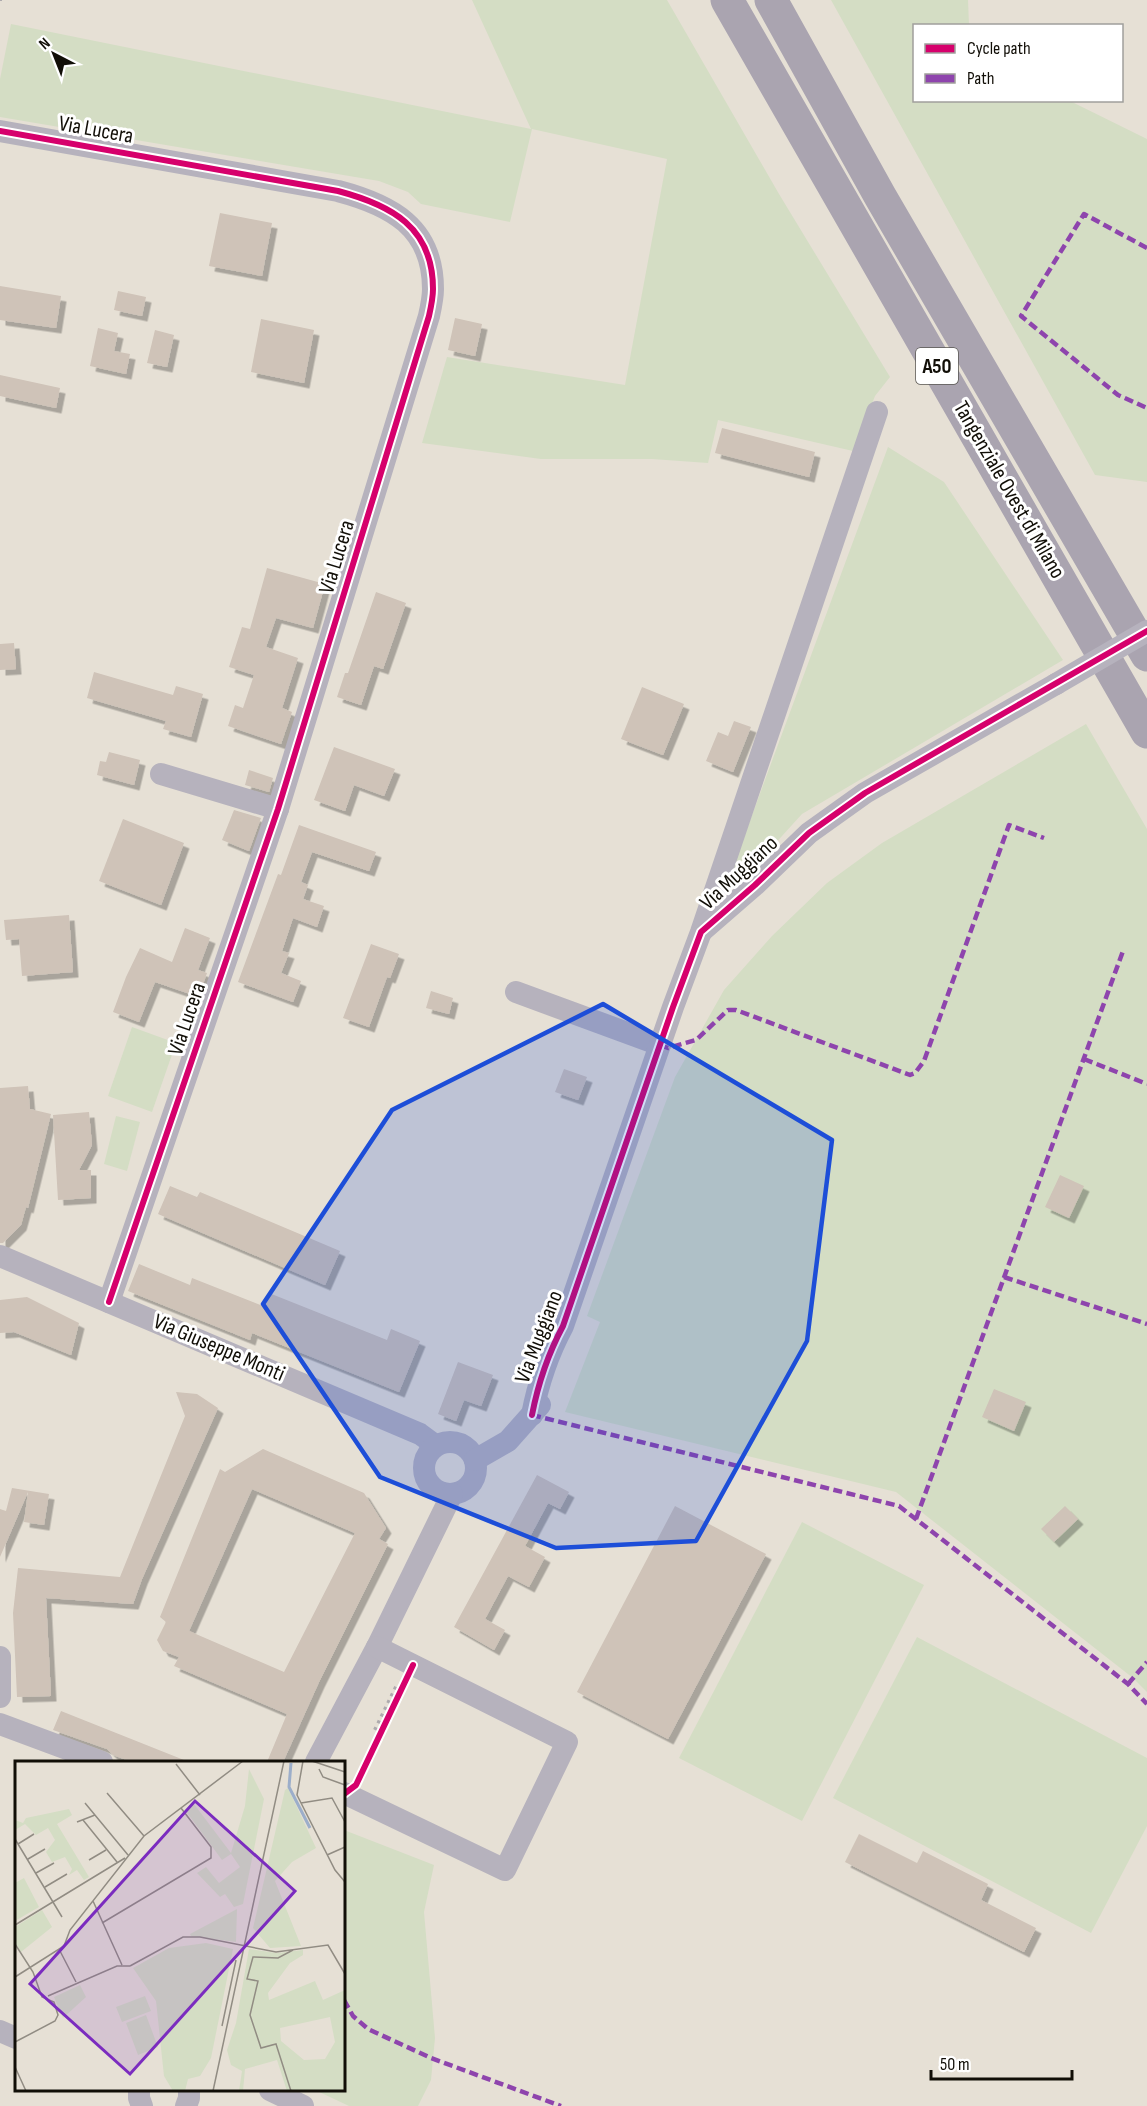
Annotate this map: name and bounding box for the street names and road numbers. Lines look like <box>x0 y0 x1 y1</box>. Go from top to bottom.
street label: Via Lucera <box>57 110 135 150</box>
road number: A50 <box>916 348 958 384</box>
street label: Tangenziale Ovest di Milano <box>947 396 1071 584</box>
street label: Via Lucera <box>313 517 361 597</box>
street label: Via Muggiano <box>694 830 784 916</box>
street label: Via Lucera <box>162 979 212 1059</box>
street label: Via Muggiano <box>509 1287 569 1387</box>
street label: Via Giuseppe Monti <box>149 1308 289 1388</box>

